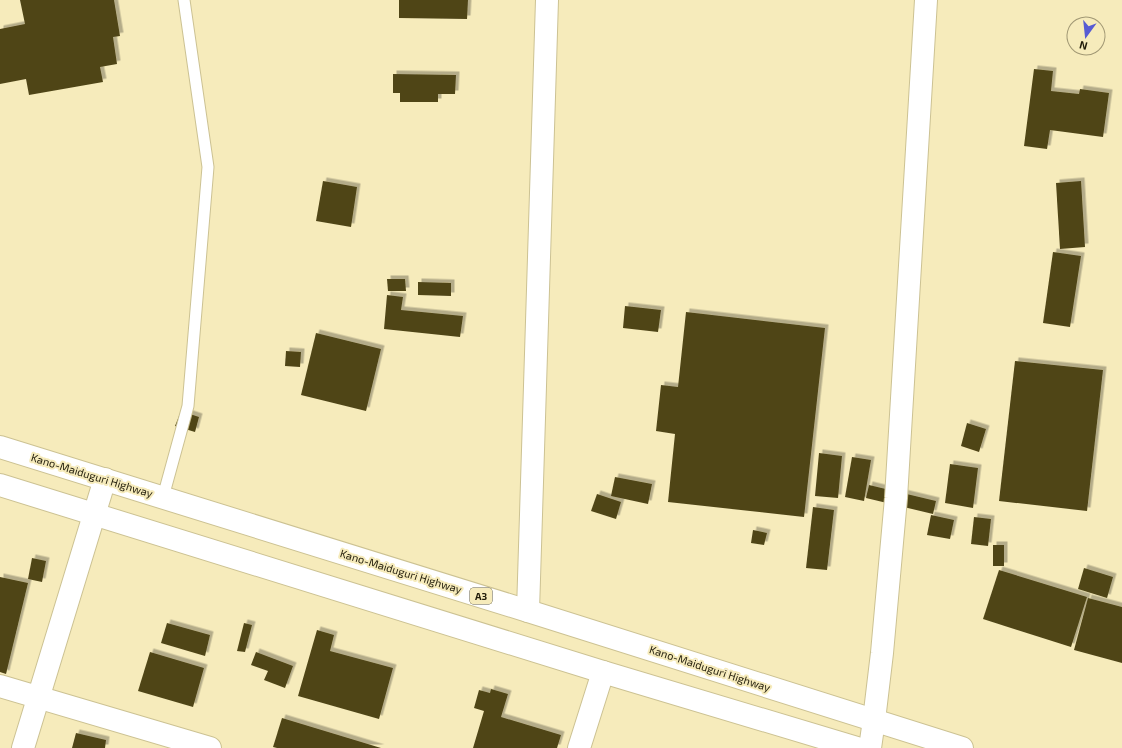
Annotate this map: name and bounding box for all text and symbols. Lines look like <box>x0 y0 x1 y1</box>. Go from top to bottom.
north arrow <box>1066 16 1106 56</box>
text: N <box>1078 39 1089 53</box>
street label: Kano-Maiduguri Highway <box>30 450 155 500</box>
street label: Kano-Maiduguri Highway <box>339 546 464 596</box>
road number: A3 <box>470 588 492 604</box>
street label: Kano-Maiduguri Highway <box>648 642 772 694</box>

